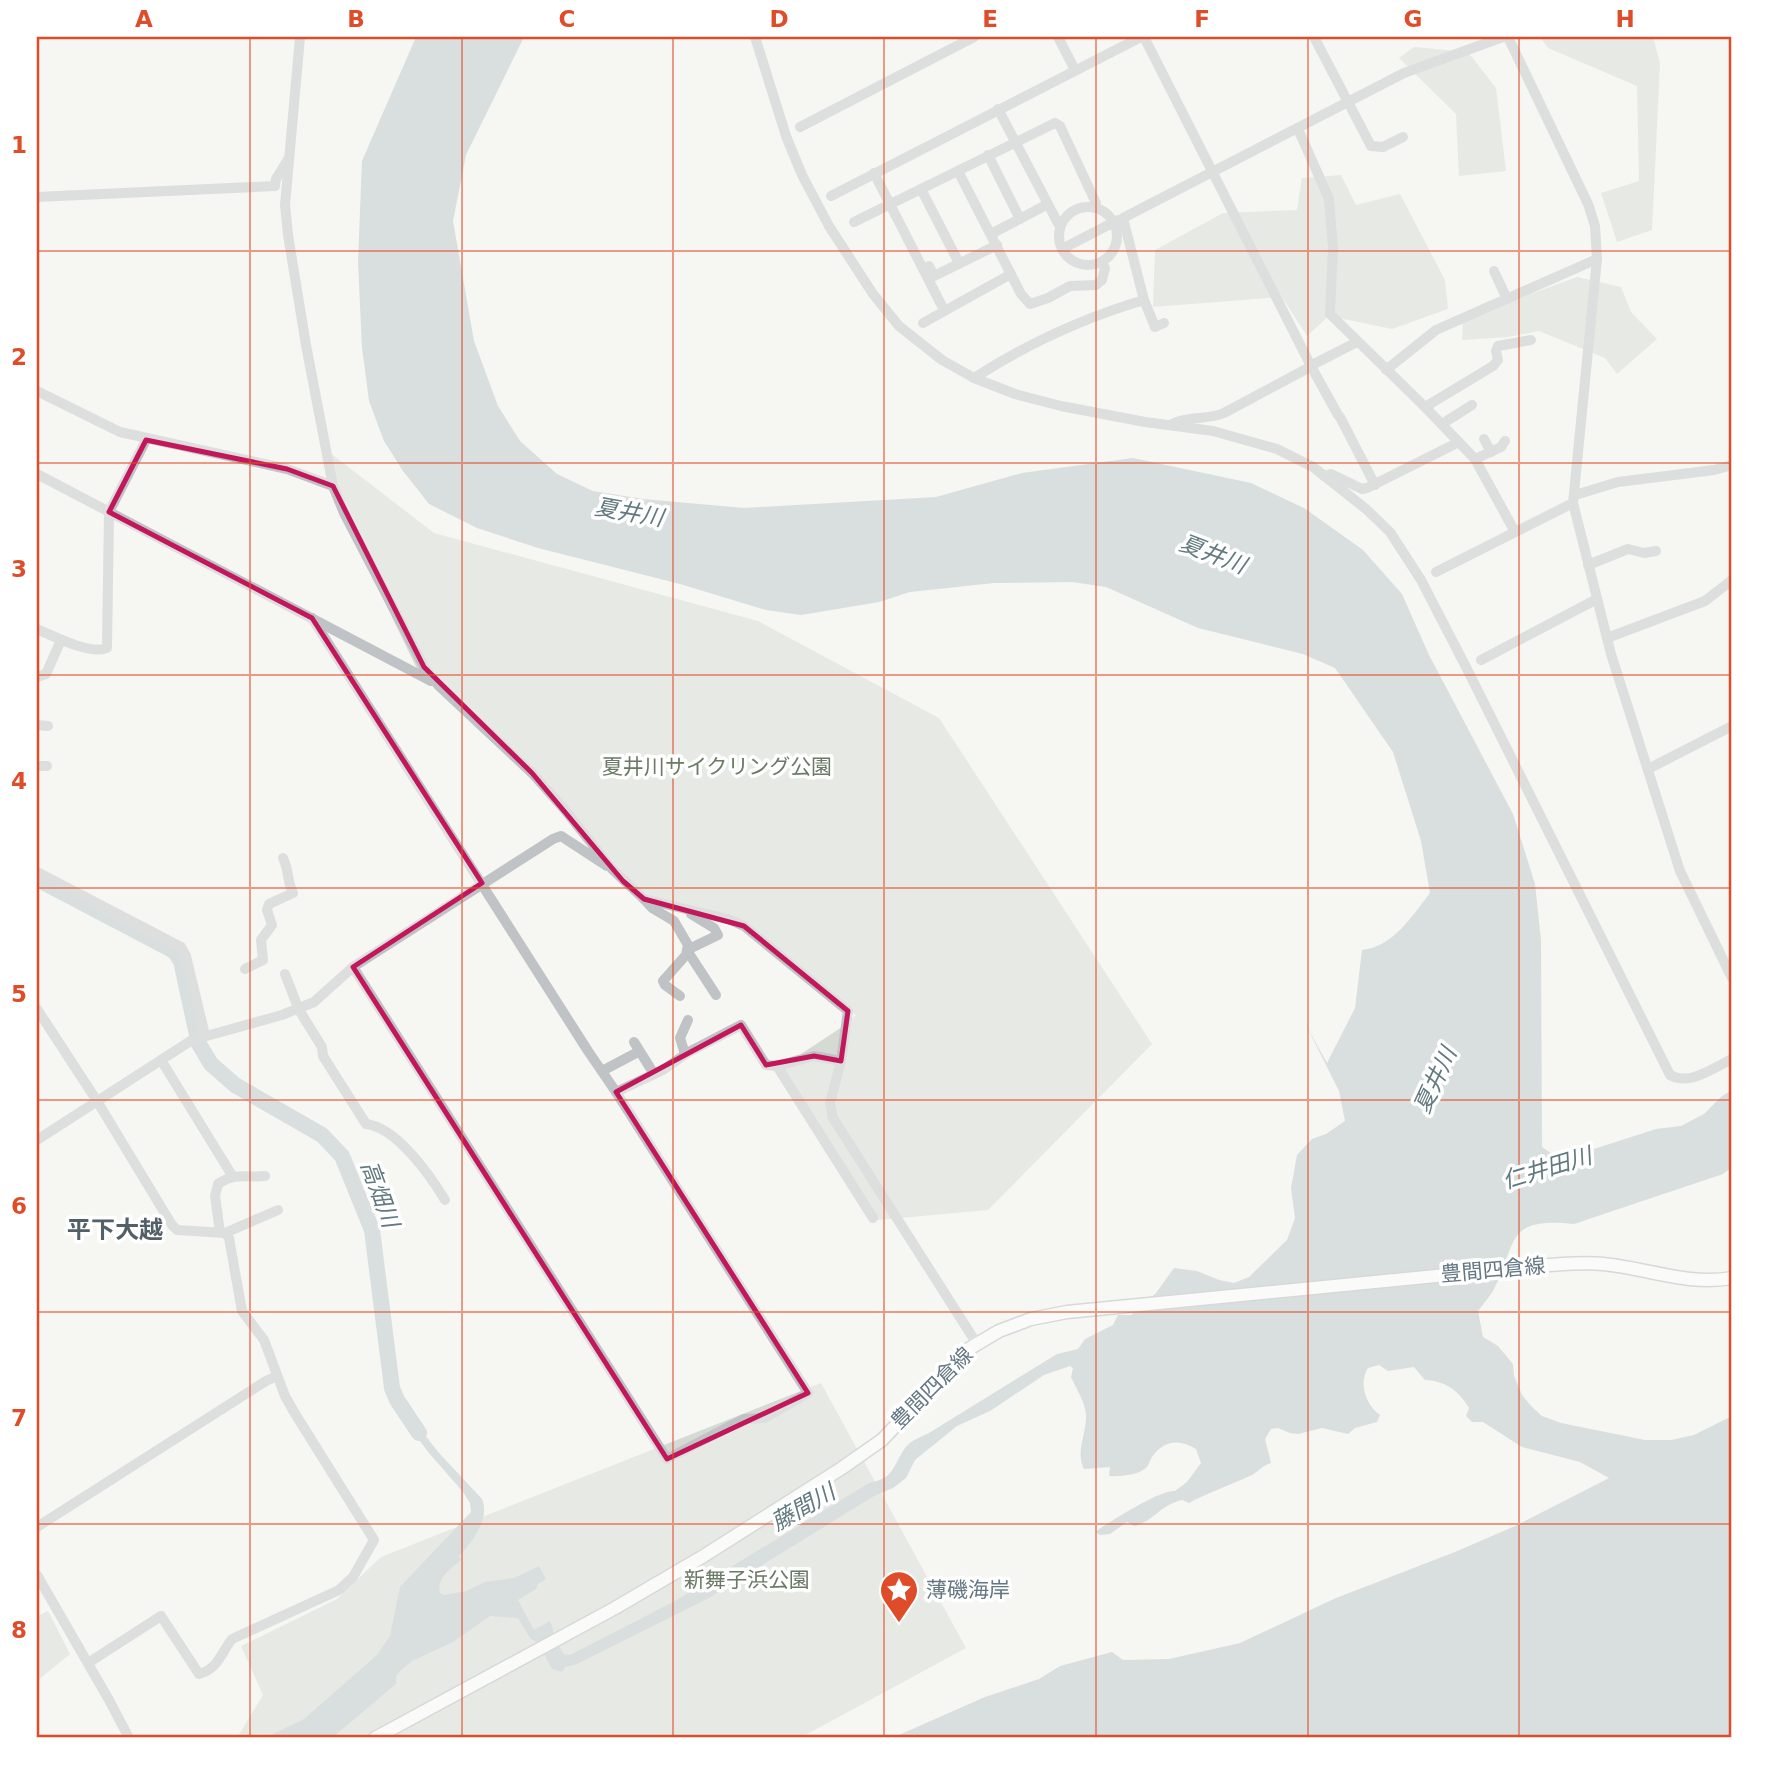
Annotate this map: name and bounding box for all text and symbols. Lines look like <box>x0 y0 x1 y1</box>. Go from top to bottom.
text: A <box>135 6 153 32</box>
text: B <box>347 6 365 32</box>
text: C <box>559 6 575 32</box>
text: D <box>769 6 789 32</box>
text: E <box>982 6 998 32</box>
text: F <box>1194 6 1210 32</box>
text: G <box>1404 6 1422 32</box>
text: H <box>1615 6 1635 32</box>
text: 1 <box>11 132 27 158</box>
text: 2 <box>11 344 27 370</box>
water label: 夏井川 <box>593 493 668 531</box>
water label: 夏井川 <box>1176 529 1253 580</box>
text: 3 <box>11 556 27 582</box>
park label: 夏井川サイクリング公園 <box>602 755 832 779</box>
text: 4 <box>11 768 27 794</box>
text: 5 <box>11 981 27 1007</box>
water label: 夏井川 <box>1409 1041 1463 1117</box>
water label: 仁井田川 <box>1499 1141 1598 1194</box>
water label: 高畑川 <box>356 1157 405 1234</box>
text: 6 <box>11 1193 27 1219</box>
district label: 平下大越 <box>67 1216 163 1244</box>
street label: 豊間四倉線 <box>1440 1253 1546 1287</box>
street label: 豊間四倉線 <box>886 1342 978 1434</box>
text: 7 <box>11 1405 27 1431</box>
water label: 藤間川 <box>767 1477 842 1536</box>
park label: 新舞子浜公園 <box>684 1568 810 1592</box>
place icon: 薄磯海岸 <box>878 1569 920 1624</box>
place label: 薄磯海岸 <box>926 1578 1010 1602</box>
text: 8 <box>11 1617 27 1643</box>

